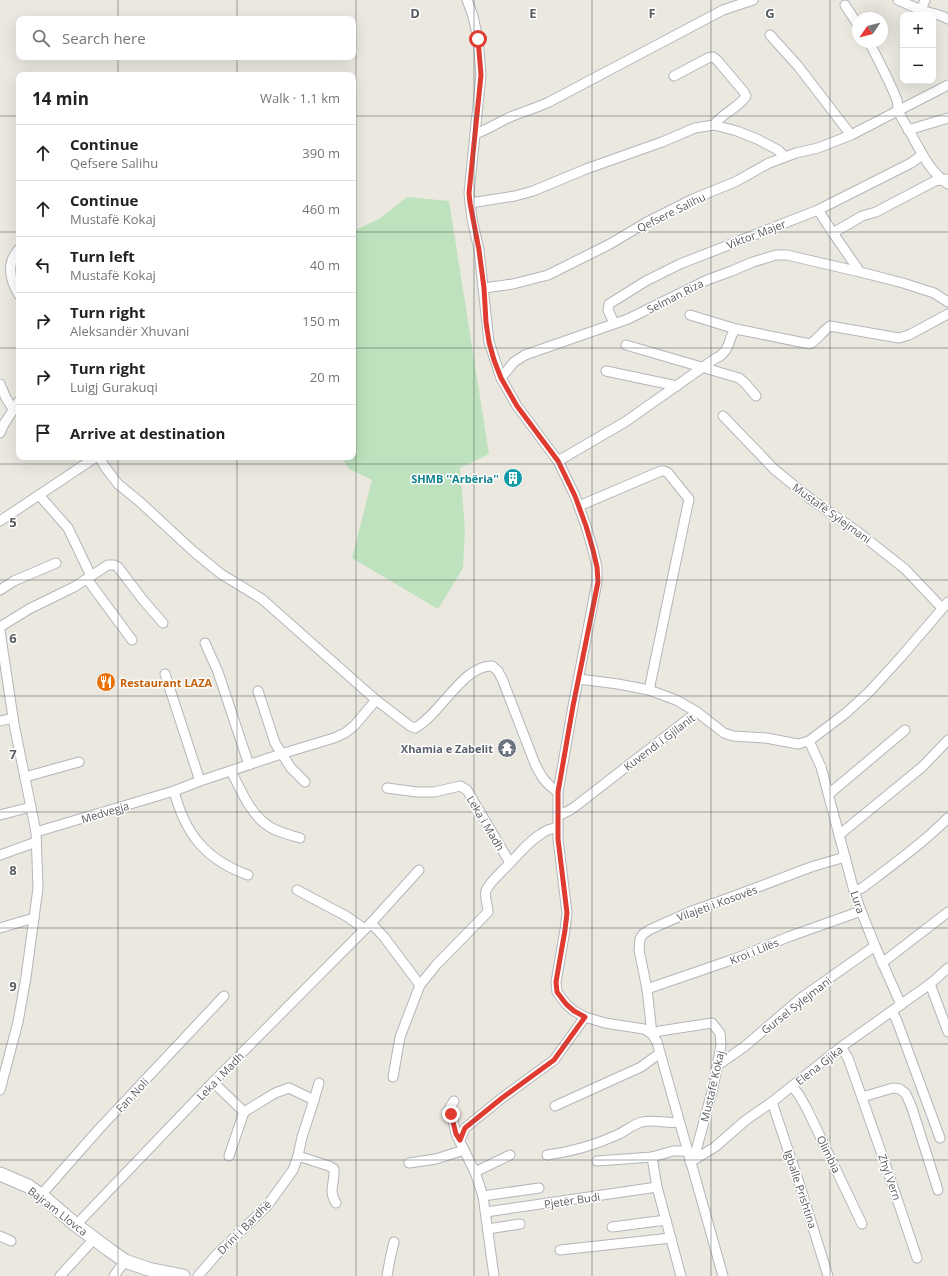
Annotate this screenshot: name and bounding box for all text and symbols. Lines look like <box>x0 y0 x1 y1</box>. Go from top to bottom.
text: D <box>410 4 420 22</box>
text: E <box>529 4 537 22</box>
text: F <box>648 4 656 22</box>
text: G <box>765 4 775 22</box>
north arrow <box>852 12 888 48</box>
map controls <box>900 12 936 84</box>
button: + <box>900 12 936 48</box>
search box <box>16 16 356 60</box>
icon: search <box>30 27 52 49</box>
text: Search here <box>62 28 146 48</box>
route start <box>469 30 487 48</box>
button: − <box>900 48 936 84</box>
text: 14 min <box>32 87 89 110</box>
text: Walk · 1.1 km <box>260 89 340 107</box>
text: Continue <box>70 134 138 154</box>
icon: ahead <box>32 142 54 164</box>
text: 390 m <box>302 144 340 162</box>
text: Qefsere Salihu <box>70 154 158 172</box>
street label: Qefsere Salihu <box>634 189 708 235</box>
text: Continue <box>70 190 138 210</box>
icon: ahead <box>32 198 54 220</box>
text: 460 m <box>302 200 340 218</box>
text: Mustafë Kokaj <box>70 210 156 228</box>
street label: Viktor Majer <box>724 216 788 252</box>
text: Turn left <box>70 246 135 266</box>
icon: left <box>32 254 54 276</box>
text: 40 m <box>310 256 340 274</box>
text: Mustafë Kokaj <box>70 266 156 284</box>
street label: Selman Riza <box>644 275 706 317</box>
text: Turn right <box>70 302 145 322</box>
icon: right <box>32 310 54 332</box>
text: 150 m <box>302 312 340 330</box>
text: Aleksandër Xhuvani <box>70 322 189 340</box>
text: Turn right <box>70 358 145 378</box>
icon: right <box>32 366 54 388</box>
text: 20 m <box>310 368 340 386</box>
text: Luigj Gurakuqi <box>70 378 158 396</box>
icon: arrive <box>32 422 54 444</box>
text: Arrive at destination <box>70 423 225 443</box>
building icon: SHMB ''Arbëria'' <box>502 467 524 489</box>
place label: SHMB ''Arbëria'' <box>411 471 499 486</box>
street label: Mustafë Sylejmani <box>790 479 874 547</box>
text: 5 <box>9 513 17 531</box>
text: 6 <box>9 629 17 647</box>
restaurant icon: Restaurant LAZA <box>95 671 117 693</box>
place label: Restaurant LAZA <box>120 675 213 690</box>
street label: Kuvendi i Gjilanit <box>620 710 698 774</box>
temple icon: Xhamia e Zabelit <box>496 737 518 759</box>
place label: Xhamia e Zabelit <box>401 741 493 756</box>
text: 7 <box>9 745 17 763</box>
street label: Leka i Madh <box>464 793 508 853</box>
street label: Medvegja <box>79 798 131 826</box>
text: 8 <box>9 861 17 879</box>
street label: Vilajeti i Kosovës <box>675 882 759 924</box>
street label: Lura <box>847 889 869 915</box>
street label: Kroi i Lilës <box>727 934 781 968</box>
street label: Gursel Sylejmani <box>758 973 834 1037</box>
text: 9 <box>9 977 17 995</box>
street label: Elena Gjika <box>792 1042 846 1088</box>
street label: Leka i Madh <box>193 1049 247 1103</box>
street label: Mustafë Kokaj <box>697 1049 727 1123</box>
street label: Fan Noli <box>112 1075 152 1115</box>
route end <box>442 1105 460 1123</box>
street label: Olimbia <box>814 1133 844 1175</box>
street label: Igballe Prishtina <box>781 1148 821 1230</box>
street label: Zhyl Vern <box>875 1152 905 1202</box>
street label: Bajram Llovca <box>25 1183 91 1239</box>
street label: Pjetër Budi <box>543 1189 601 1211</box>
street label: Drini i Bardhë <box>214 1197 274 1257</box>

